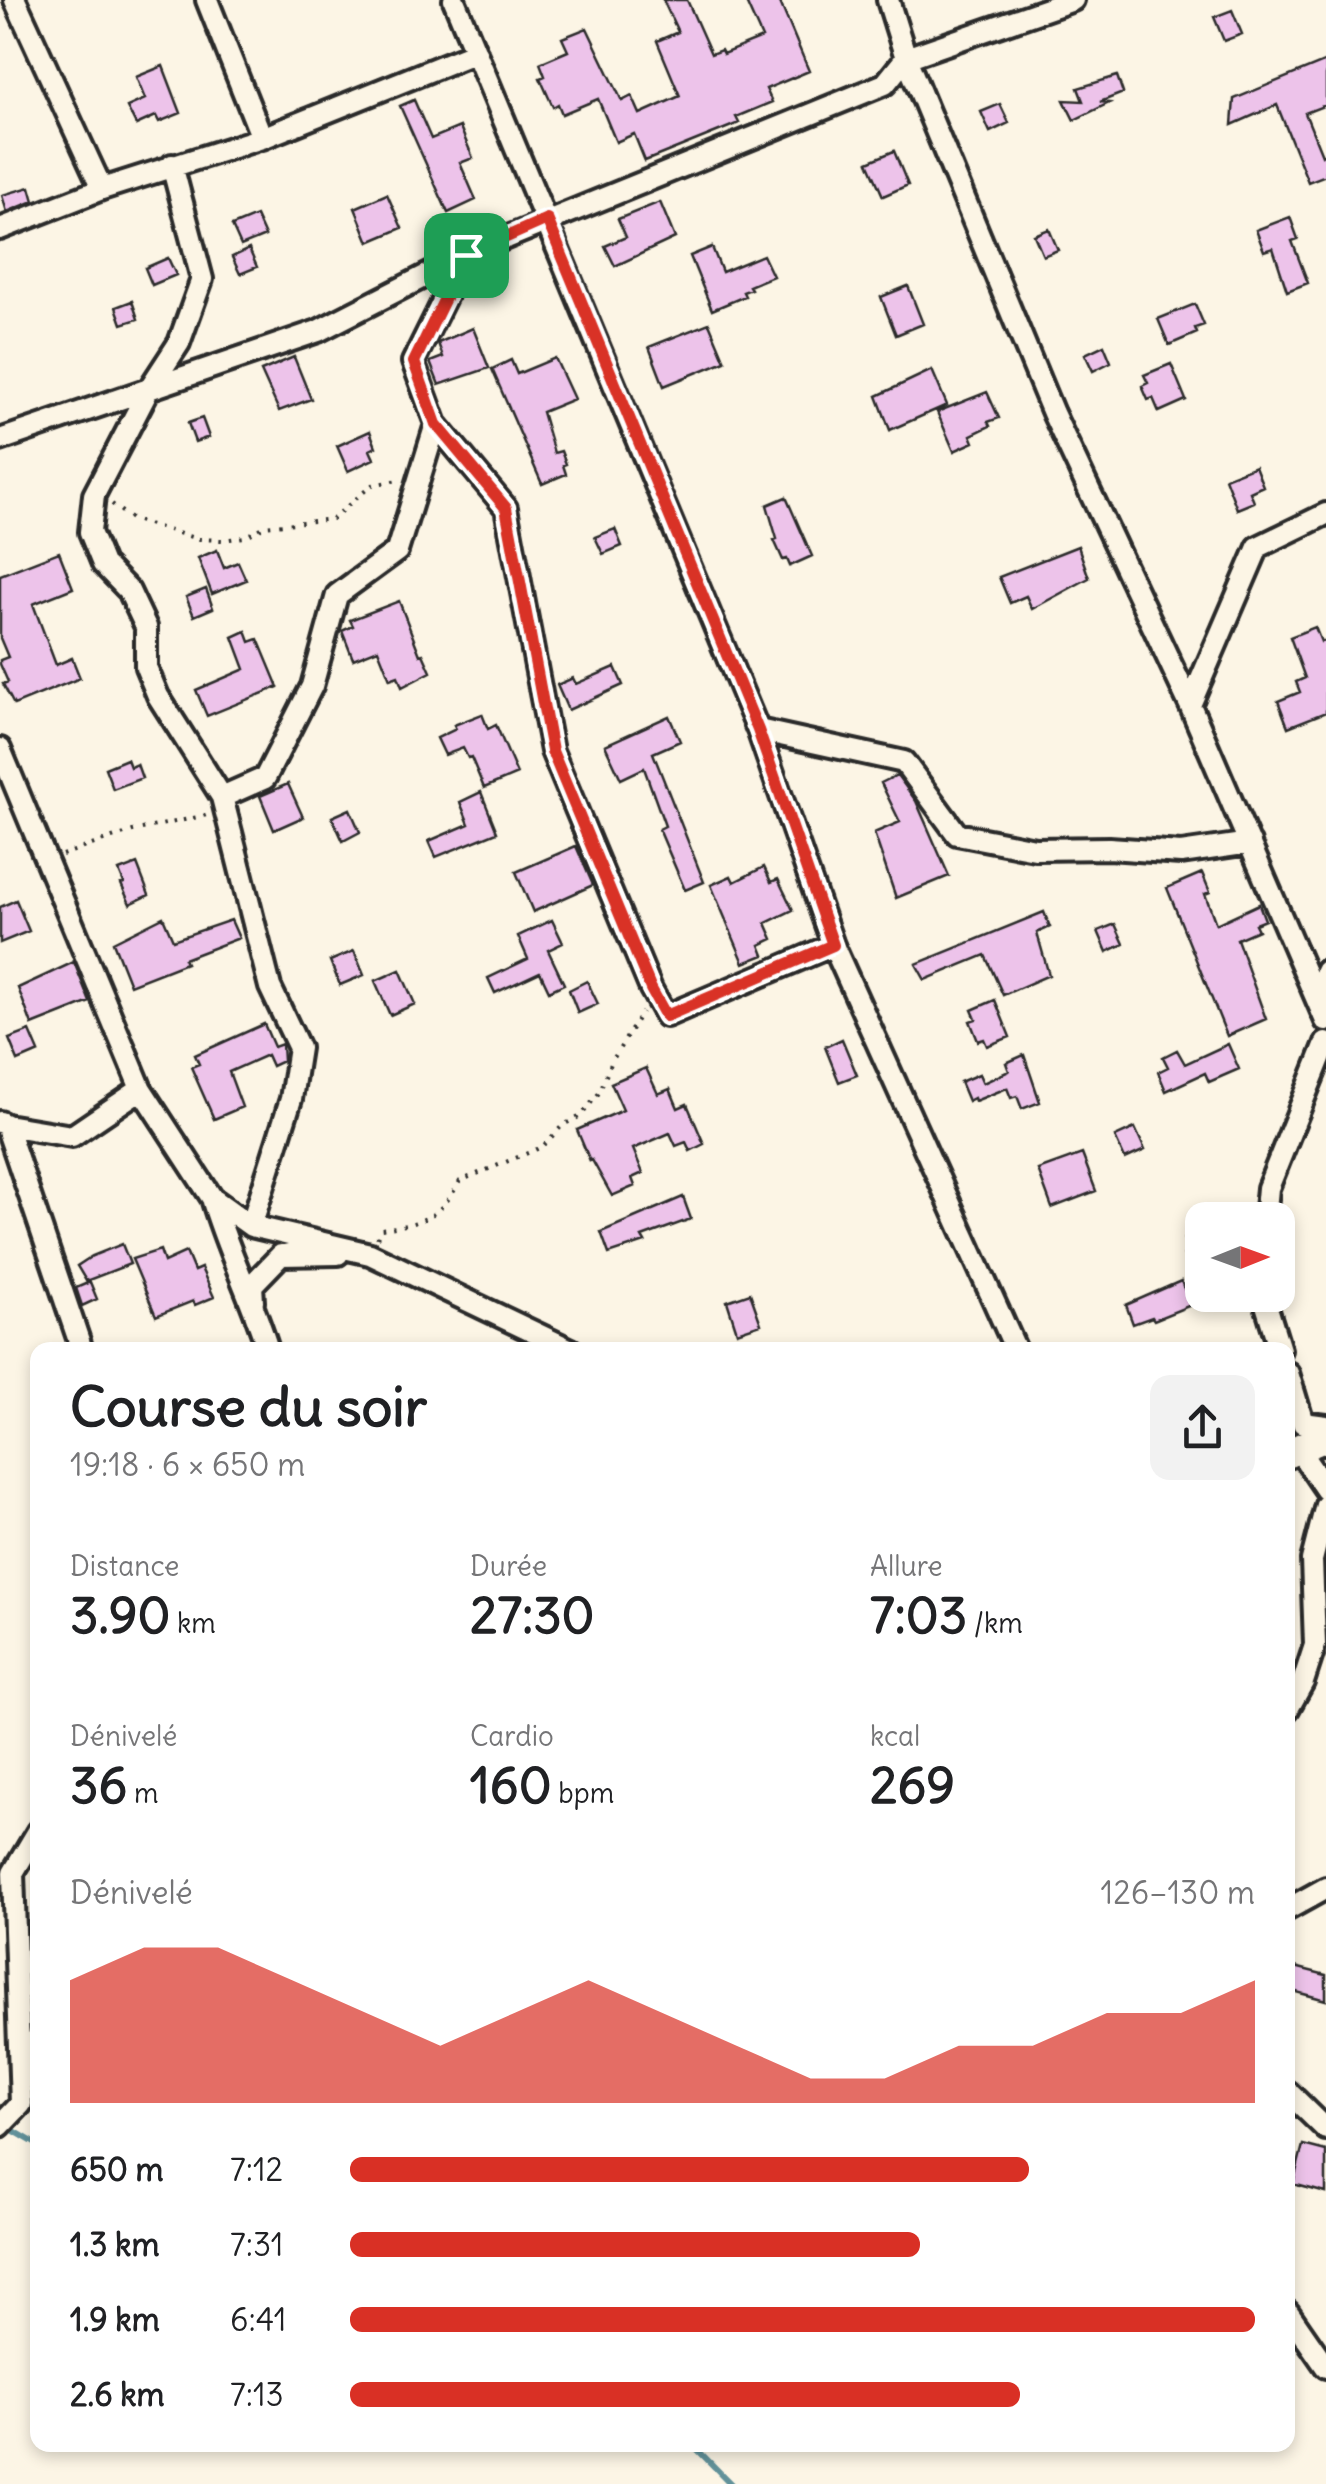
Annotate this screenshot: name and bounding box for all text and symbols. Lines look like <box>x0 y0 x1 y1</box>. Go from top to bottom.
pin <box>424 213 509 298</box>
icon: arrive <box>439 228 494 283</box>
north arrow <box>1185 1202 1295 1312</box>
map controls <box>1185 1202 1295 1312</box>
text: Course du soir <box>70 1372 427 1441</box>
button: share <box>1150 1375 1255 1480</box>
text: 19:18 · 6 × 650 m <box>70 1444 305 1485</box>
text: Distance <box>70 1548 179 1584</box>
text: Durée <box>470 1548 547 1584</box>
text: Allure <box>870 1548 943 1584</box>
text: 3.90 <box>70 1584 170 1647</box>
text: 27:30 <box>470 1584 595 1647</box>
text: 7:03 <box>870 1584 967 1647</box>
text: km <box>170 1605 216 1641</box>
text: /km <box>967 1605 1023 1641</box>
text: Dénivelé <box>70 1718 177 1754</box>
text: Cardio <box>470 1718 554 1754</box>
text: kcal <box>870 1718 920 1754</box>
text: 36 <box>70 1754 127 1817</box>
text: 160 <box>470 1754 552 1817</box>
text: 269 <box>870 1754 955 1817</box>
text: m <box>127 1775 158 1811</box>
text: bpm <box>552 1775 614 1811</box>
text: Dénivelé <box>70 1872 193 1913</box>
text: 126–130 m <box>1101 1872 1255 1913</box>
text: 650 m <box>70 2149 164 2190</box>
text: 7:12 <box>230 2149 283 2190</box>
text: 1.3 km <box>70 2224 160 2265</box>
text: 7:31 <box>230 2224 283 2265</box>
text: 1.9 km <box>70 2299 160 2340</box>
text: 6:41 <box>230 2299 287 2340</box>
text: 2.6 km <box>70 2374 165 2415</box>
text: 7:13 <box>230 2374 284 2415</box>

